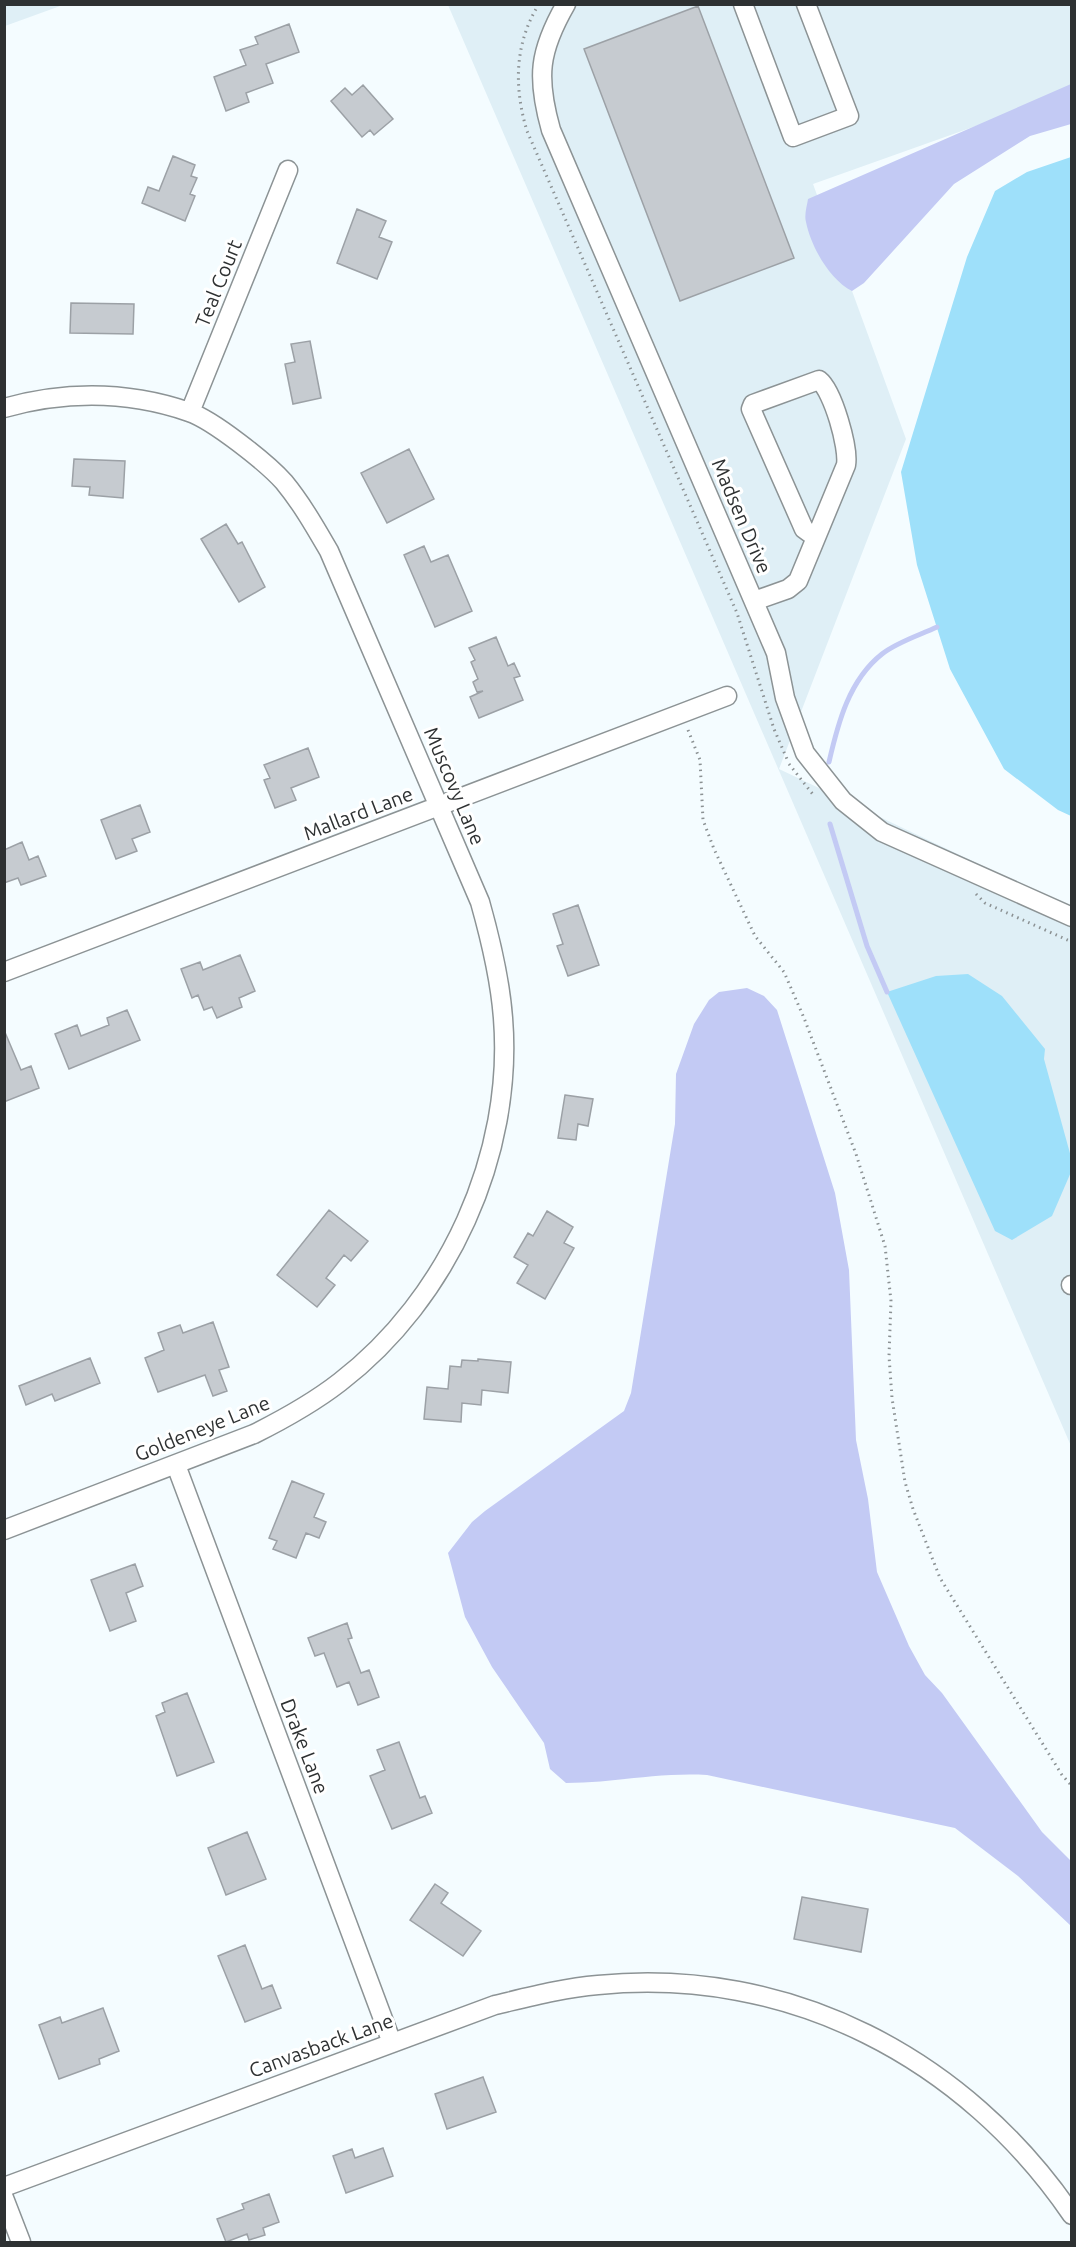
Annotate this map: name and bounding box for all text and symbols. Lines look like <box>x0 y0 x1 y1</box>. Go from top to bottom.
street label: Teal Court <box>190 236 246 330</box>
street label: Madsen Drive <box>708 455 776 577</box>
street label: Muscovy Lane <box>420 724 490 848</box>
street label: Mallard Lane <box>300 782 416 844</box>
street label: Goldeneye Lane <box>131 1390 273 1466</box>
street label: Drake Lane <box>276 1695 334 1797</box>
street label: Canvasback Lane <box>246 2008 396 2082</box>

